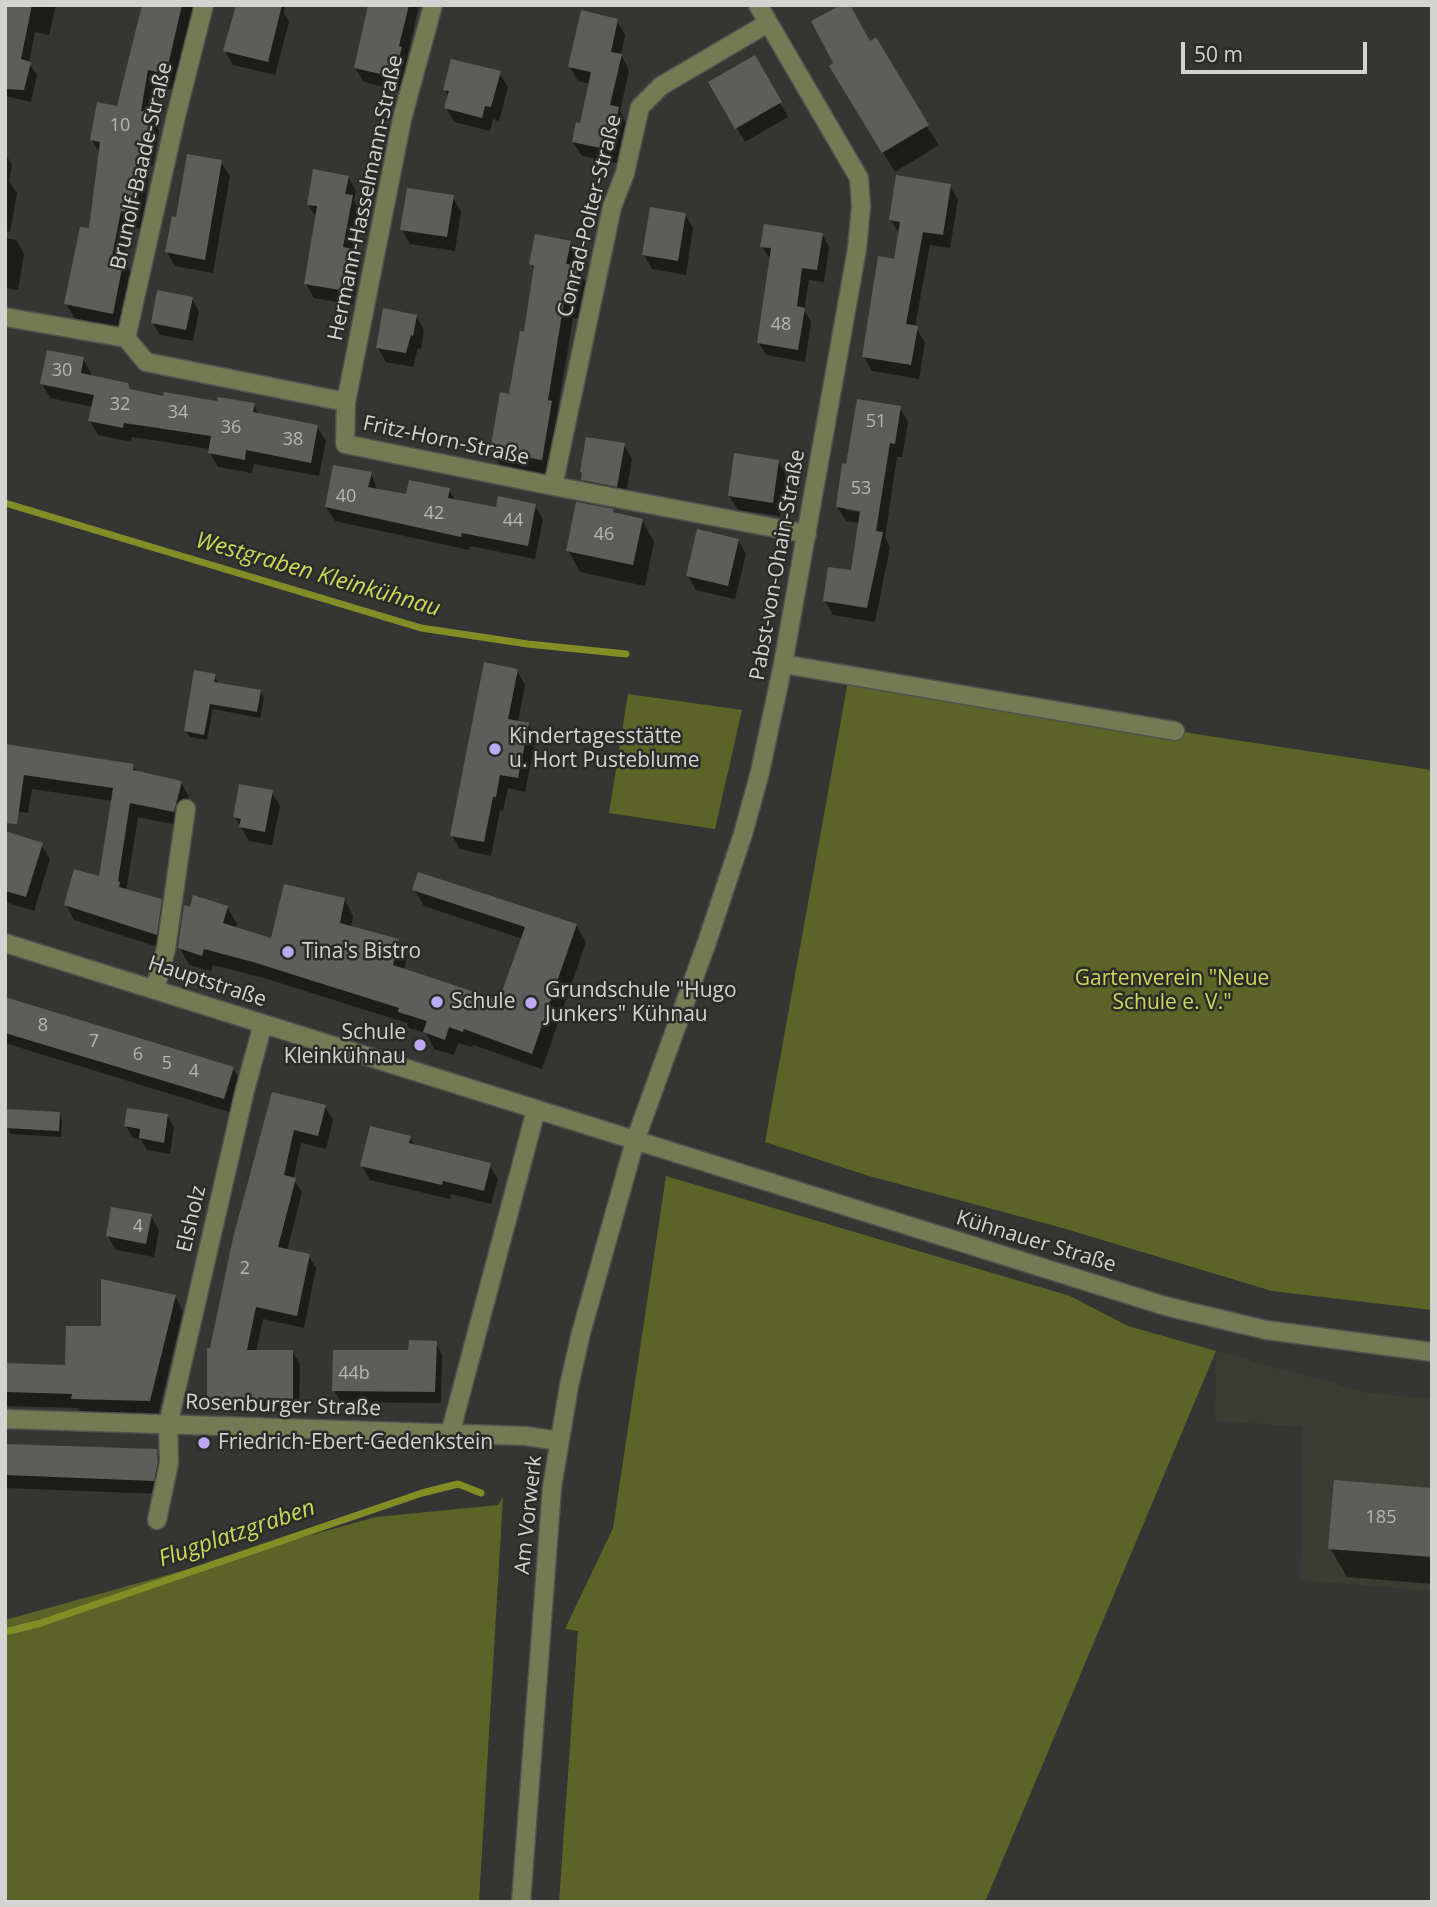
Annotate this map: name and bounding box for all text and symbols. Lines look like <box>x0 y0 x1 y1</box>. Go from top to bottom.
scale bar <box>1185 28 1370 72</box>
text: 50 m <box>1194 40 1243 68</box>
street label: Hermann-Hasselmann-Straße <box>323 53 409 343</box>
street label: Brunolf-Baade-Straße <box>106 60 178 272</box>
street label: Conrad-Polter-Straße <box>553 112 627 320</box>
house number: 10 <box>110 115 130 137</box>
house number: 48 <box>771 314 791 336</box>
house number: 30 <box>52 360 72 382</box>
house number: 32 <box>110 394 130 416</box>
house number: 34 <box>168 402 188 424</box>
street label: Fritz-Horn-Straße <box>361 411 531 471</box>
house number: 51 <box>866 411 886 433</box>
house number: 36 <box>221 417 241 439</box>
house number: 38 <box>283 429 303 451</box>
street label: Pabst-von-Ohain-Straße <box>745 448 811 682</box>
house number: 53 <box>851 478 871 500</box>
house number: 40 <box>336 486 356 508</box>
house number: 42 <box>424 503 444 525</box>
house number: 44 <box>503 510 523 532</box>
house number: 46 <box>594 524 614 546</box>
water label: Westgraben Kleinkühnau <box>193 527 443 623</box>
place label: Kindertagesstätte u. Hort Pusteblume <box>509 724 700 774</box>
marker: Kindertagesstätte u. Hort Pusteblume <box>487 741 503 757</box>
place label: Tina's Bistro <box>302 939 421 965</box>
marker: Tina's Bistro <box>280 944 296 960</box>
street label: Hauptstraße <box>145 951 269 1013</box>
park label: Gartenverein "Neue Schule e. V." <box>1075 966 1269 1016</box>
place label: Grundschule "Hugo Junkers" Kühnau <box>545 978 737 1028</box>
place label: Schule <box>451 989 515 1015</box>
marker: Schule <box>429 994 445 1010</box>
marker: Grundschule "Hugo Junkers" Kühnau <box>523 995 539 1011</box>
house number: 8 <box>38 1015 48 1037</box>
place label: Schule Kleinkühnau <box>284 1020 406 1070</box>
house number: 7 <box>89 1031 99 1053</box>
marker: Schule Kleinkühnau <box>412 1037 428 1053</box>
house number: 6 <box>133 1044 143 1066</box>
house number: 5 <box>162 1053 172 1075</box>
house number: 4 <box>189 1061 199 1083</box>
street label: Elsholz <box>172 1183 212 1255</box>
street label: Kühnauer Straße <box>953 1206 1119 1278</box>
house number: 4 <box>133 1216 143 1238</box>
house number: 2 <box>240 1258 250 1280</box>
house number: 44b <box>338 1363 370 1385</box>
street label: Rosenburger Straße <box>185 1390 381 1422</box>
place label: Friedrich-Ebert-Gedenkstein <box>218 1430 493 1456</box>
marker: Friedrich-Ebert-Gedenkstein <box>196 1435 212 1451</box>
street label: Am Vorwerk <box>510 1454 548 1576</box>
water label: Flugplatzgraben <box>155 1494 319 1574</box>
house number: 185 <box>1366 1507 1396 1529</box>

